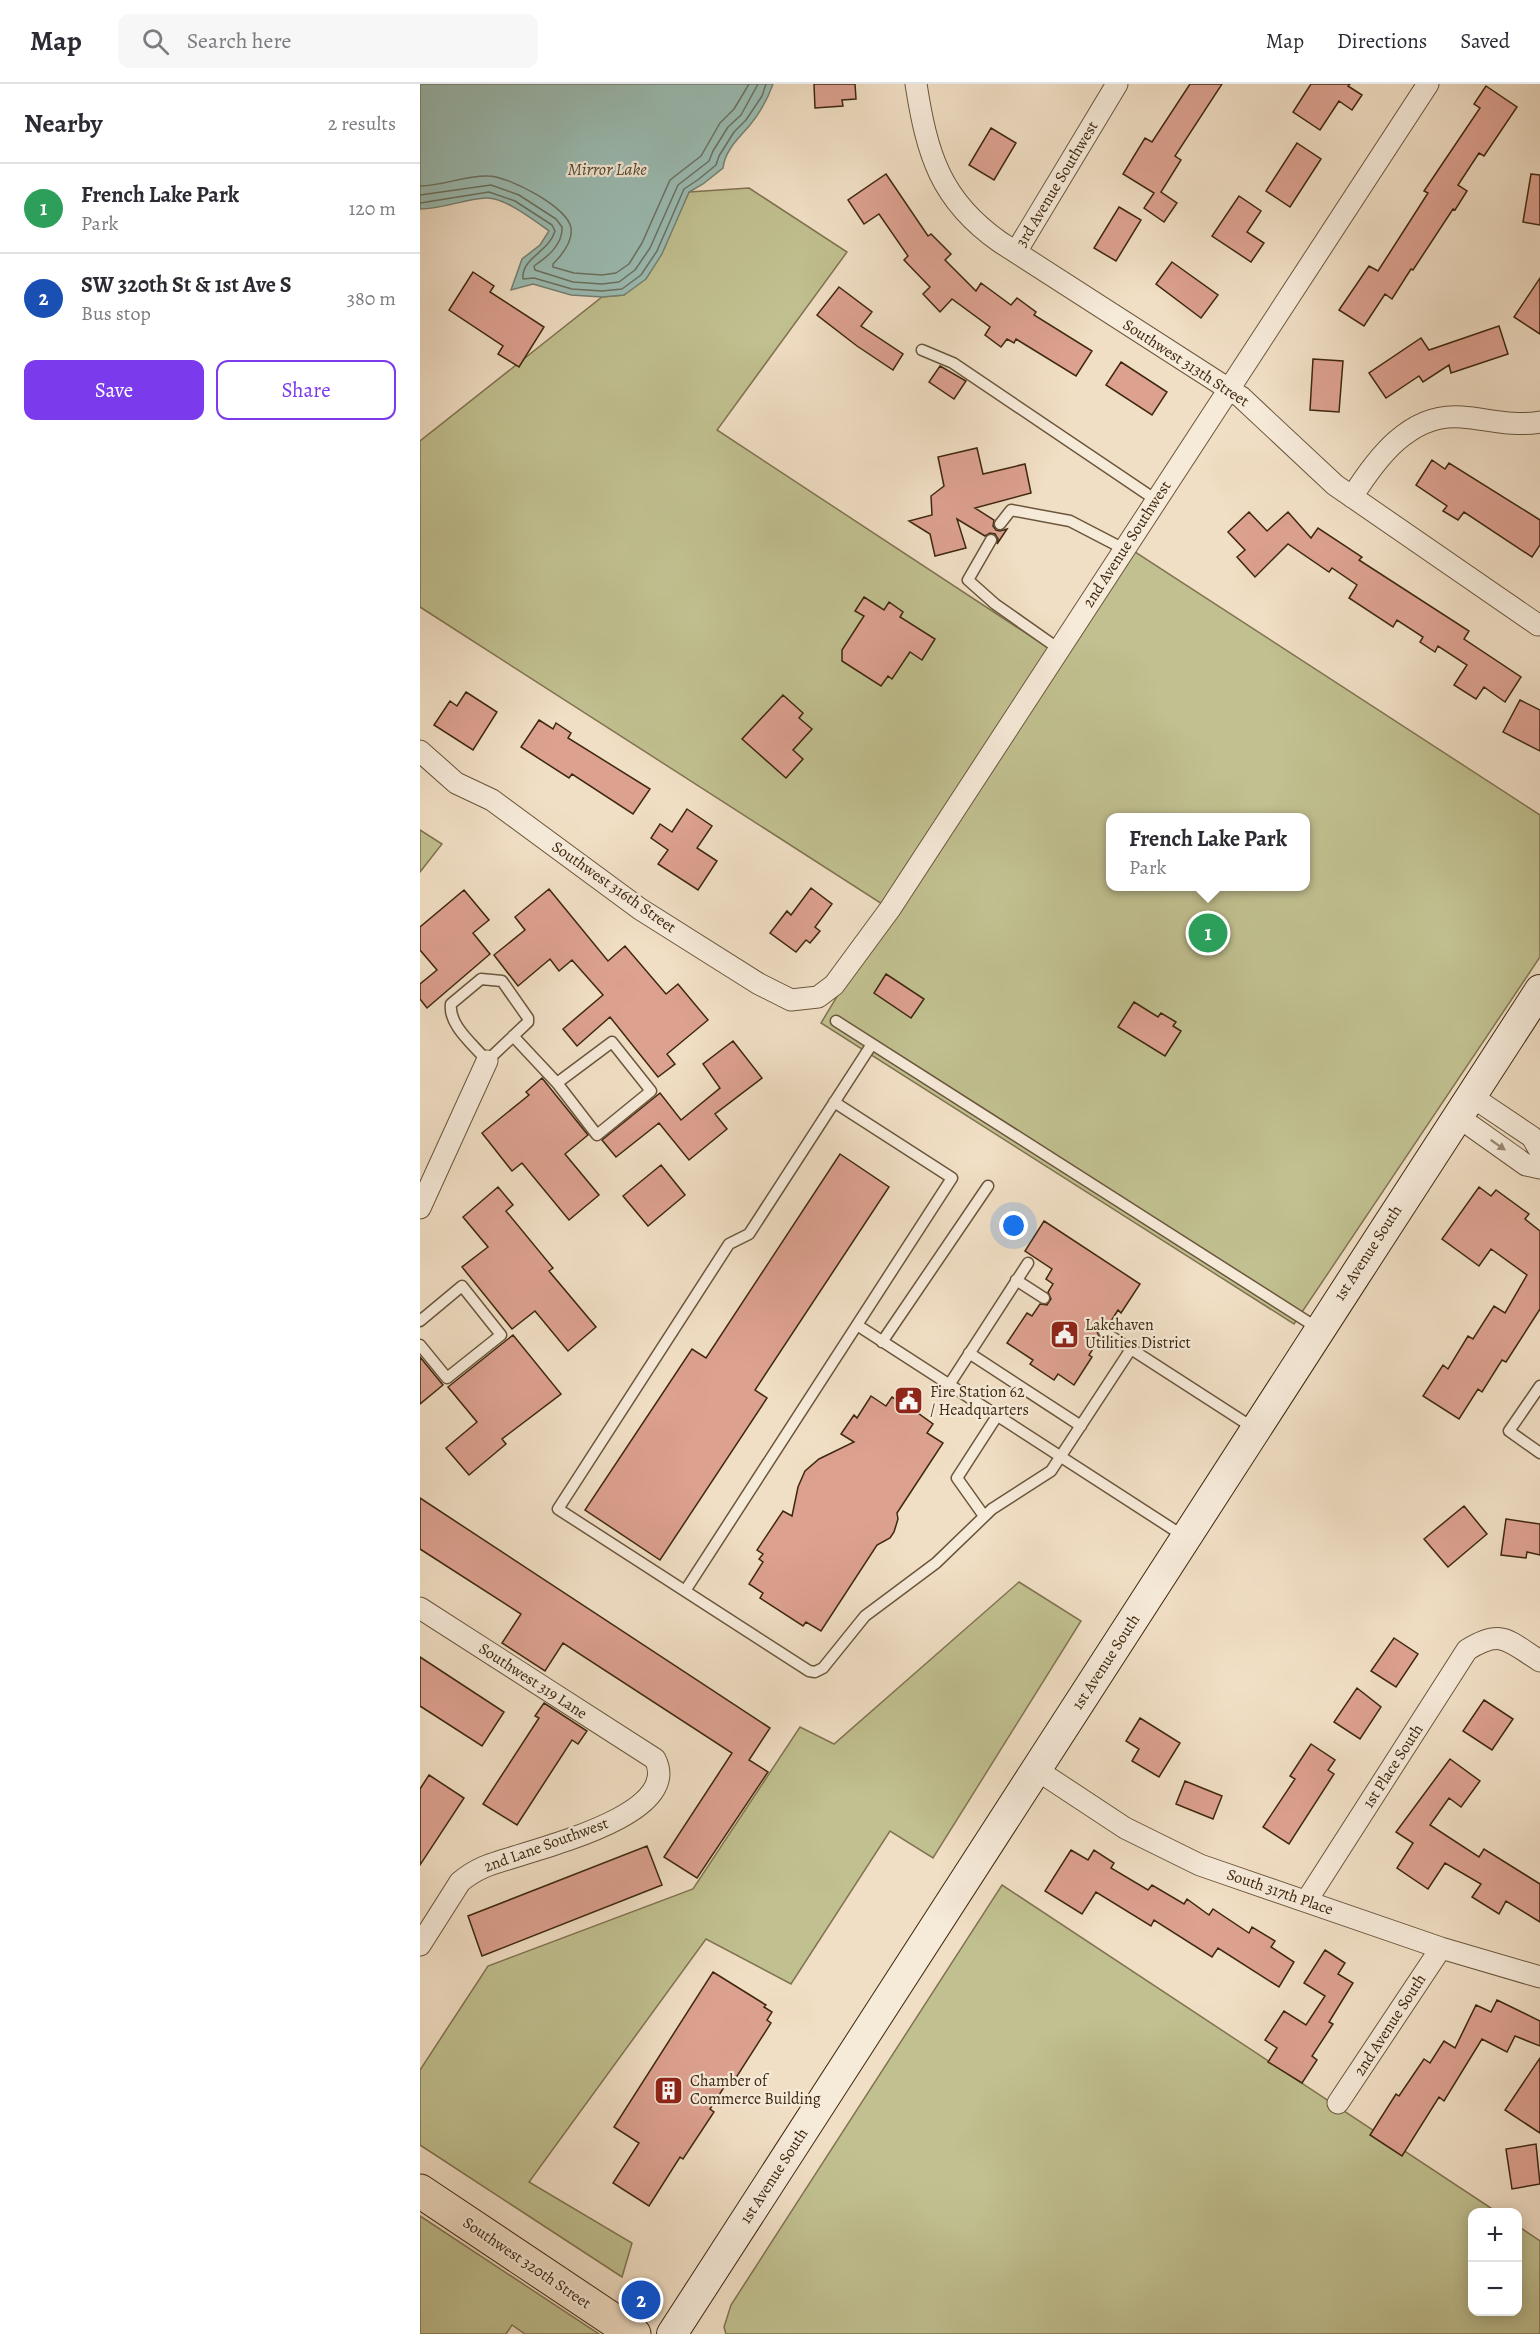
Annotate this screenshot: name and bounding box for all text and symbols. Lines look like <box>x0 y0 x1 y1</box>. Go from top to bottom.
search box <box>118 14 538 68</box>
text: Map <box>30 22 82 60</box>
icon: search <box>139 25 172 58</box>
text: Search here <box>187 26 291 56</box>
text: Map <box>1266 27 1304 55</box>
text: Directions <box>1337 27 1427 55</box>
text: Saved <box>1460 27 1510 55</box>
text: Nearby <box>24 106 103 141</box>
text: 2 results <box>328 110 396 137</box>
street label: 3rd Avenue Southwest <box>1011 117 1103 251</box>
water label: Mirror Lake <box>567 157 647 181</box>
text: French Lake Park <box>81 180 239 210</box>
text: 1 <box>40 195 47 222</box>
text: 120 m <box>348 195 396 222</box>
text: Park <box>81 210 119 237</box>
text: SW 320th St & 1st Ave S <box>81 270 292 300</box>
text: 2 <box>39 285 48 312</box>
text: 380 m <box>347 285 396 312</box>
text: Bus stop <box>81 300 151 327</box>
street label: Southwest 313th Street <box>1119 314 1253 412</box>
button: Save <box>24 360 204 420</box>
button: Share <box>216 360 396 420</box>
street label: 2nd Avenue Southwest <box>1078 476 1176 612</box>
popup <box>1106 813 1310 891</box>
text: French Lake Park <box>1129 824 1287 854</box>
street label: Southwest 316th Street <box>547 836 681 938</box>
text: Park <box>1129 854 1166 881</box>
pin: 1 <box>1188 910 1228 956</box>
one-way arrow <box>1489 1139 1505 1151</box>
street label: 1st Avenue South <box>1329 1201 1407 1305</box>
your location <box>999 1211 1028 1240</box>
place label: Lakehaven Utilities District <box>1085 1314 1191 1354</box>
public building icon: Lakehaven Utilities District <box>1048 1318 1080 1350</box>
place label: Fire Station 62 / Headquarters <box>930 1381 1029 1421</box>
public building icon: Fire Station 62 / Headquarters <box>893 1385 925 1417</box>
street label: 1st Avenue South <box>1067 1610 1145 1714</box>
street label: Southwest 319 Lane <box>474 1638 592 1724</box>
street label: 1st Place South <box>1358 1719 1429 1812</box>
street label: 2nd Lane Southwest <box>481 1812 611 1878</box>
street label: South 317th Place <box>1224 1863 1336 1921</box>
street label: 2nd Avenue South <box>1349 1969 1431 2080</box>
place label: Chamber of Commerce Building <box>690 2070 821 2110</box>
building icon: Chamber of Commerce Building <box>653 2074 685 2106</box>
street label: 1st Avenue South <box>735 2124 813 2228</box>
map controls <box>1468 2208 1522 2316</box>
button: + <box>1468 2208 1522 2262</box>
street label: Southwest 320th Street <box>458 2212 596 2314</box>
button: − <box>1468 2262 1522 2316</box>
pin: 2 <box>622 2278 660 2322</box>

